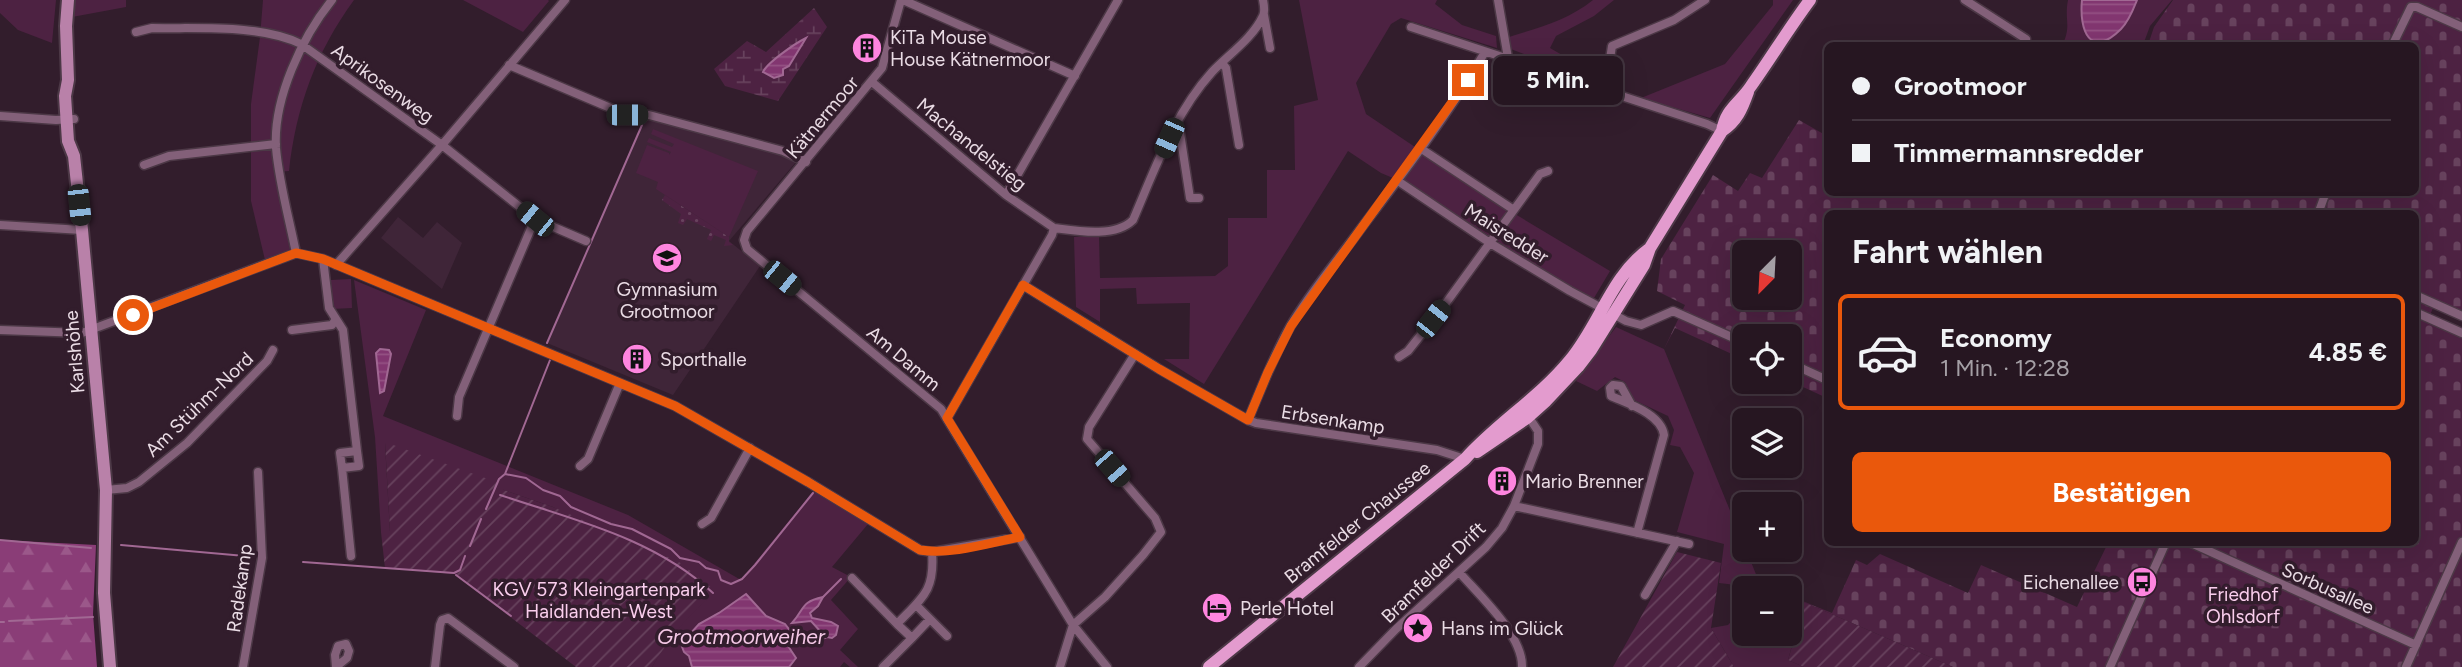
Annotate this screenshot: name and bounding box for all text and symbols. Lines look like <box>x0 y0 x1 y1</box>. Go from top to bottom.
place label: KiTa Mouse House Kätnermoor <box>890 26 1051 71</box>
building icon: KiTa Mouse House Kätnermoor <box>850 31 884 65</box>
street label: Aprikosenweg <box>327 39 438 128</box>
callout: 5 Min. <box>1492 56 1622 104</box>
route end <box>1452 64 1484 96</box>
text: 5 Min. <box>1526 66 1590 94</box>
text: Grootmoor <box>1894 70 2027 102</box>
street label: Kätnermoor <box>781 71 864 163</box>
street label: Machandelstieg <box>912 93 1031 196</box>
car <box>607 105 649 126</box>
car <box>1151 115 1188 161</box>
text: Timmermannsredder <box>1894 137 2143 169</box>
car <box>67 183 92 227</box>
car <box>513 198 558 240</box>
street label: Maisredder <box>1460 199 1554 269</box>
text: Fahrt wählen <box>1852 233 2043 271</box>
north arrow <box>1732 240 1802 310</box>
map controls <box>1732 240 1802 646</box>
school or university icon: Gymnasium Grootmoor <box>650 241 684 275</box>
car <box>760 257 805 299</box>
place label: Gymnasium Grootmoor <box>617 278 717 323</box>
car <box>1412 296 1455 342</box>
route start <box>117 299 149 331</box>
street label: Karlshöhe <box>59 310 90 394</box>
street label: Am Damm <box>862 321 945 396</box>
icon: car <box>1856 321 1919 384</box>
text: Economy <box>1940 322 2052 354</box>
button: locate <box>1732 324 1802 394</box>
text: 4.85 € <box>2309 336 2387 368</box>
building icon: Sporthalle <box>620 342 654 376</box>
street label: Am Stühm-Nord <box>141 347 258 462</box>
place label: Sporthalle <box>660 348 747 371</box>
text: 1 Min. · 12:28 <box>1940 354 2070 382</box>
street label: Erbsenkamp <box>1279 400 1386 439</box>
button: layers <box>1732 408 1802 478</box>
car <box>1091 445 1134 491</box>
button: Bestätigen <box>1852 452 2391 532</box>
street label: Bramfelder Chaussee <box>1280 456 1435 588</box>
building icon: Mario Brenner <box>1485 464 1519 498</box>
place label: Mario Brenner <box>1525 470 1644 493</box>
button: + <box>1732 492 1802 562</box>
street label: Bramfelder Drift <box>1376 517 1490 628</box>
street label: Radekamp <box>222 542 257 634</box>
street label: Sorbusallee <box>2278 558 2377 619</box>
bus stop icon: Eichenallee <box>2125 565 2159 599</box>
place label: Eichenallee <box>2023 571 2119 594</box>
button: − <box>1732 576 1802 646</box>
park label: KGV 573 Kleingartenpark Haidlanden-West <box>492 578 706 623</box>
park label: Friedhof Ohlsdorf <box>2206 583 2280 628</box>
hotel icon: Perle Hotel <box>1200 591 1234 625</box>
place label: Perle Hotel <box>1240 597 1334 620</box>
place icon: Hans im Glück <box>1401 611 1435 645</box>
place label: Hans im Glück <box>1441 617 1564 640</box>
water label: Grootmoorweiher <box>657 624 826 649</box>

